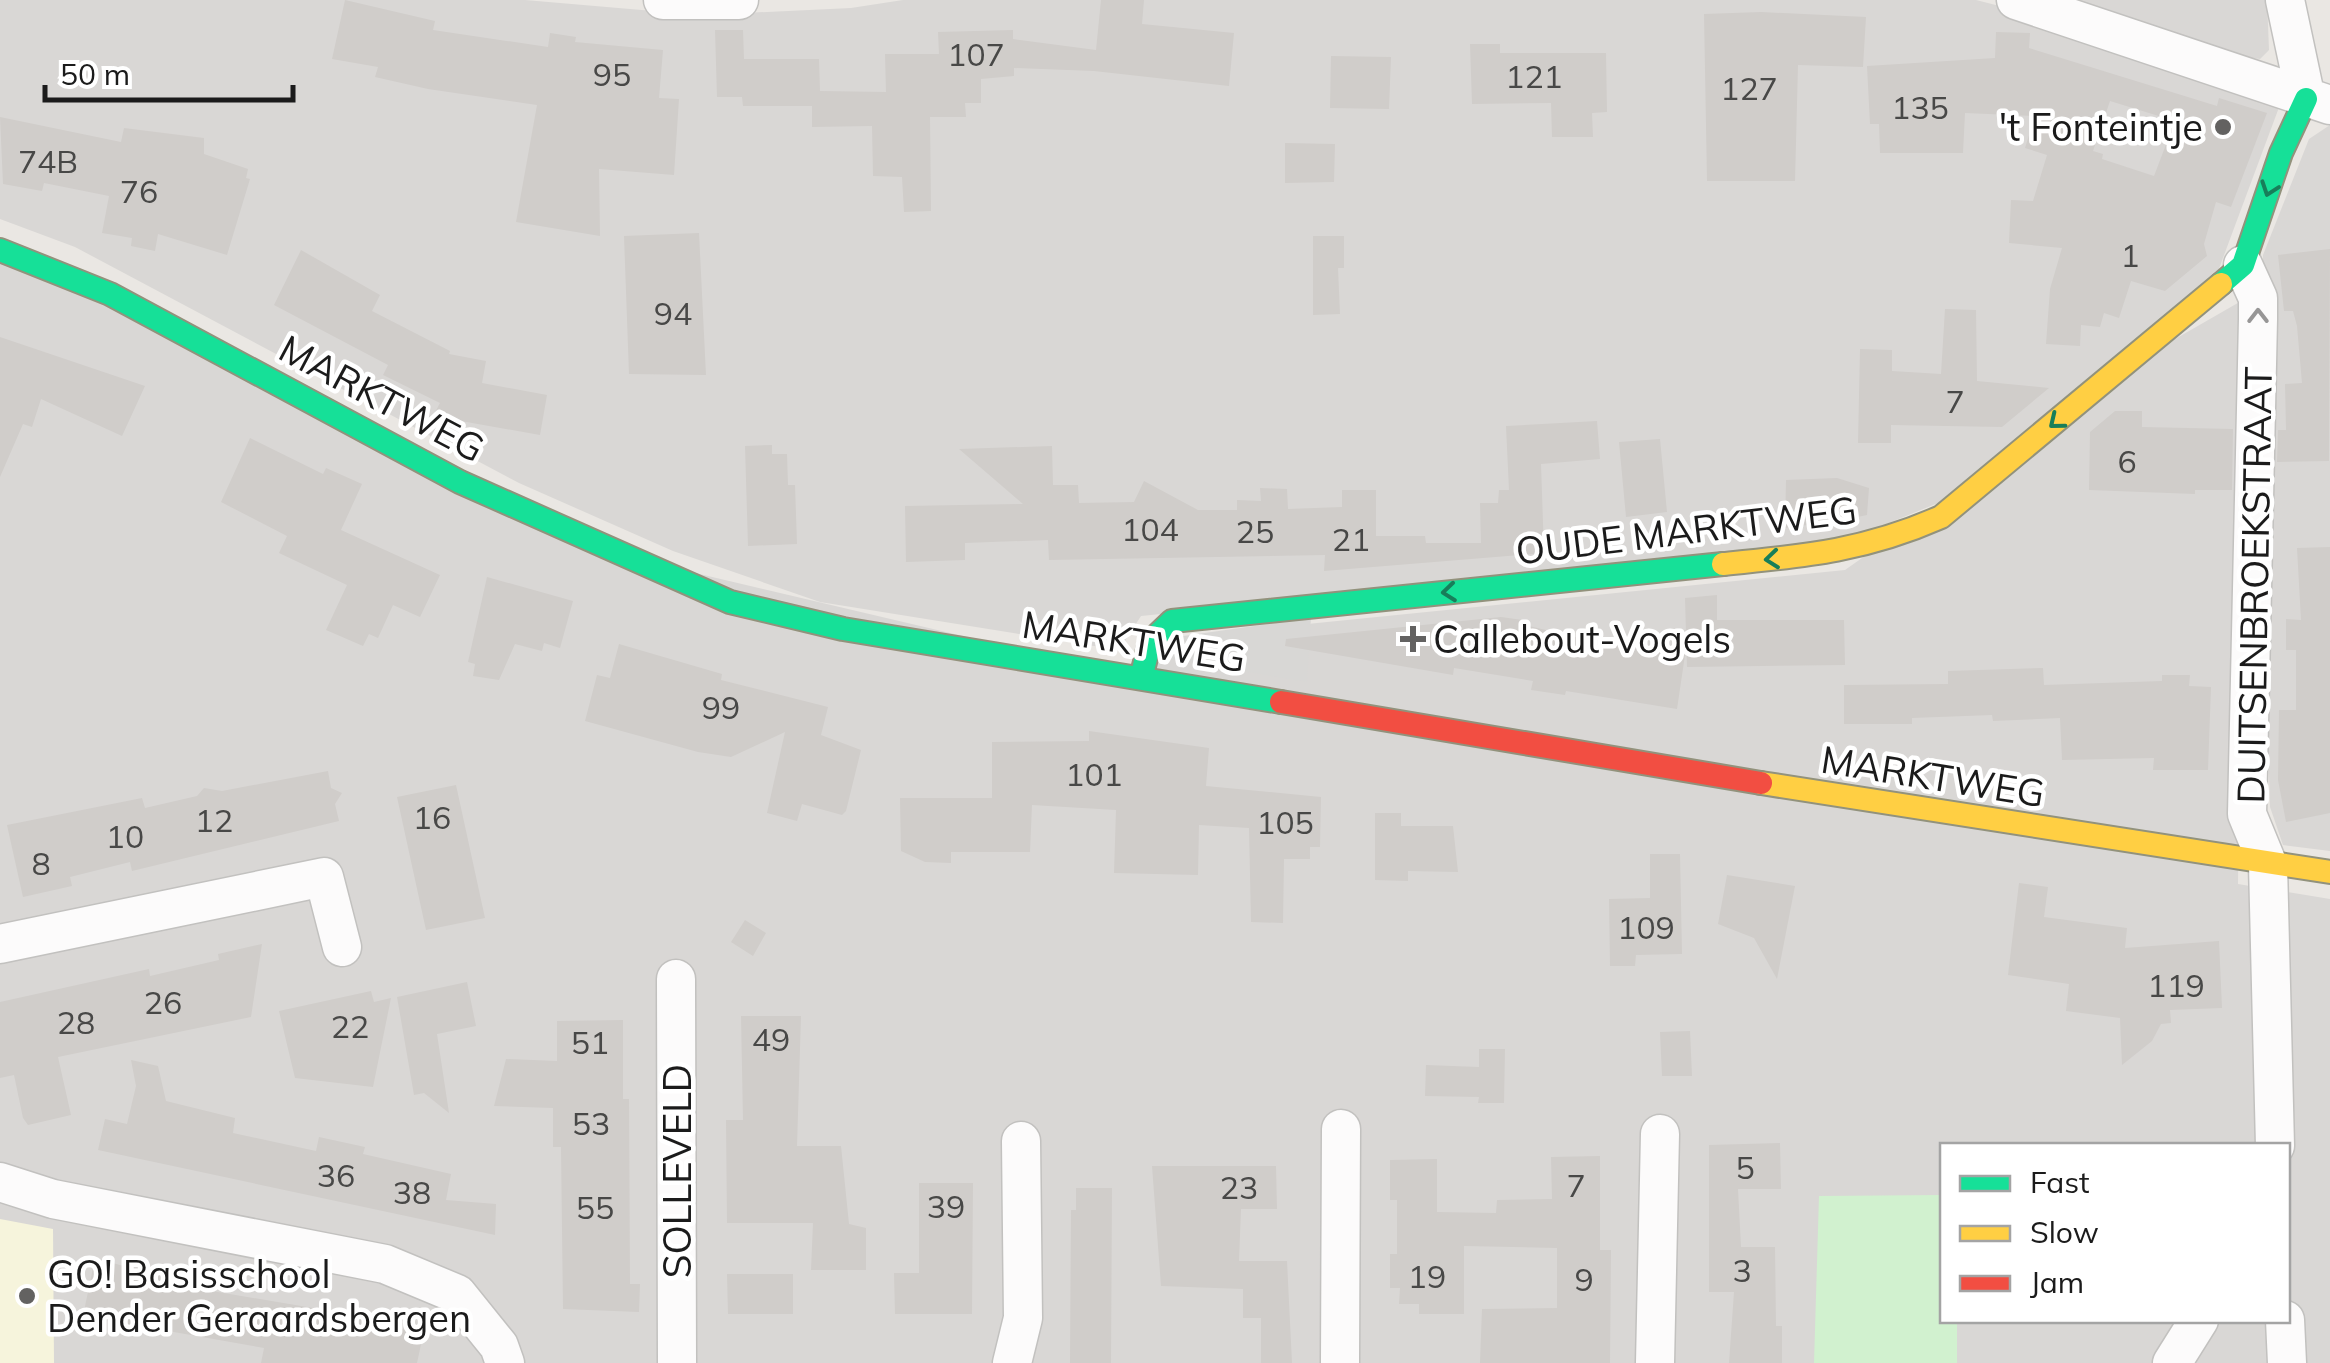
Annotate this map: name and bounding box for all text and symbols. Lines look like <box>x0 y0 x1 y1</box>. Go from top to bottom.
house number: 107 <box>947 34 1005 74</box>
scale bar <box>45 40 292 102</box>
house number: 95 <box>593 54 631 94</box>
text: 50 m <box>60 55 130 93</box>
house number: 121 <box>1505 56 1563 96</box>
house number: 127 <box>1720 68 1778 108</box>
house number: 135 <box>1891 87 1949 127</box>
place label: 't Fonteintje <box>1999 103 2203 151</box>
marker: 't Fonteintje <box>2212 116 2234 138</box>
house number: 74B <box>18 141 78 181</box>
house number: 76 <box>120 171 158 211</box>
one-way arrow <box>2260 179 2281 196</box>
house number: 1 <box>2120 235 2140 275</box>
house number: 94 <box>654 293 692 333</box>
one-way arrow <box>2247 308 2269 324</box>
street label: MARKTWEG <box>271 324 493 472</box>
street label: DUITSENBROEKSTRAAT <box>2226 366 2282 804</box>
house number: 7 <box>1945 381 1965 421</box>
one-way arrow <box>2050 410 2068 428</box>
house number: 6 <box>2117 441 2137 481</box>
street label: OUDE MARKTWEG <box>1513 485 1859 575</box>
house number: 104 <box>1121 509 1179 549</box>
house number: 25 <box>1236 511 1274 551</box>
house number: 21 <box>1332 519 1370 559</box>
one-way arrow <box>1764 548 1780 569</box>
one-way arrow <box>1440 581 1456 603</box>
street label: MARKTWEG <box>1019 600 1249 682</box>
place label: Callebout-Vogels <box>1433 615 1731 663</box>
marker: Callebout-Vogels <box>1402 628 1424 650</box>
house number: 99 <box>702 687 740 727</box>
street label: MARKTWEG <box>1818 735 2048 817</box>
house number: 101 <box>1065 754 1123 794</box>
house number: 16 <box>413 797 451 837</box>
house number: 12 <box>195 800 233 840</box>
house number: 105 <box>1256 802 1314 842</box>
house number: 10 <box>106 816 144 856</box>
house number: 8 <box>31 843 51 883</box>
house number: 109 <box>1617 907 1675 947</box>
house number: 119 <box>2147 965 2205 1005</box>
house number: 26 <box>144 982 182 1022</box>
house number: 28 <box>57 1002 95 1042</box>
house number: 22 <box>331 1006 369 1046</box>
house number: 49 <box>752 1019 790 1059</box>
house number: 51 <box>571 1022 609 1062</box>
street label: SOLLEVELD <box>653 1064 701 1278</box>
house number: 53 <box>572 1103 610 1143</box>
legend <box>1940 1143 2290 1323</box>
house number: 5 <box>1735 1147 1755 1187</box>
house number: 36 <box>317 1155 355 1195</box>
text: Fast <box>2030 1163 2090 1201</box>
house number: 7 <box>1566 1165 1586 1205</box>
house number: 23 <box>1220 1167 1258 1207</box>
house number: 38 <box>393 1172 431 1212</box>
house number: 39 <box>927 1186 965 1226</box>
house number: 55 <box>576 1187 614 1227</box>
text: Slow <box>2030 1213 2099 1251</box>
place label: GO! Basisschool Dender Geraardsbergen <box>47 1250 471 1342</box>
house number: 3 <box>1732 1250 1752 1290</box>
house number: 19 <box>1408 1256 1446 1296</box>
house number: 9 <box>1574 1259 1594 1299</box>
text: Jam <box>2030 1263 2084 1301</box>
marker: GO! Basisschool Dender Geraardsbergen <box>16 1285 38 1307</box>

